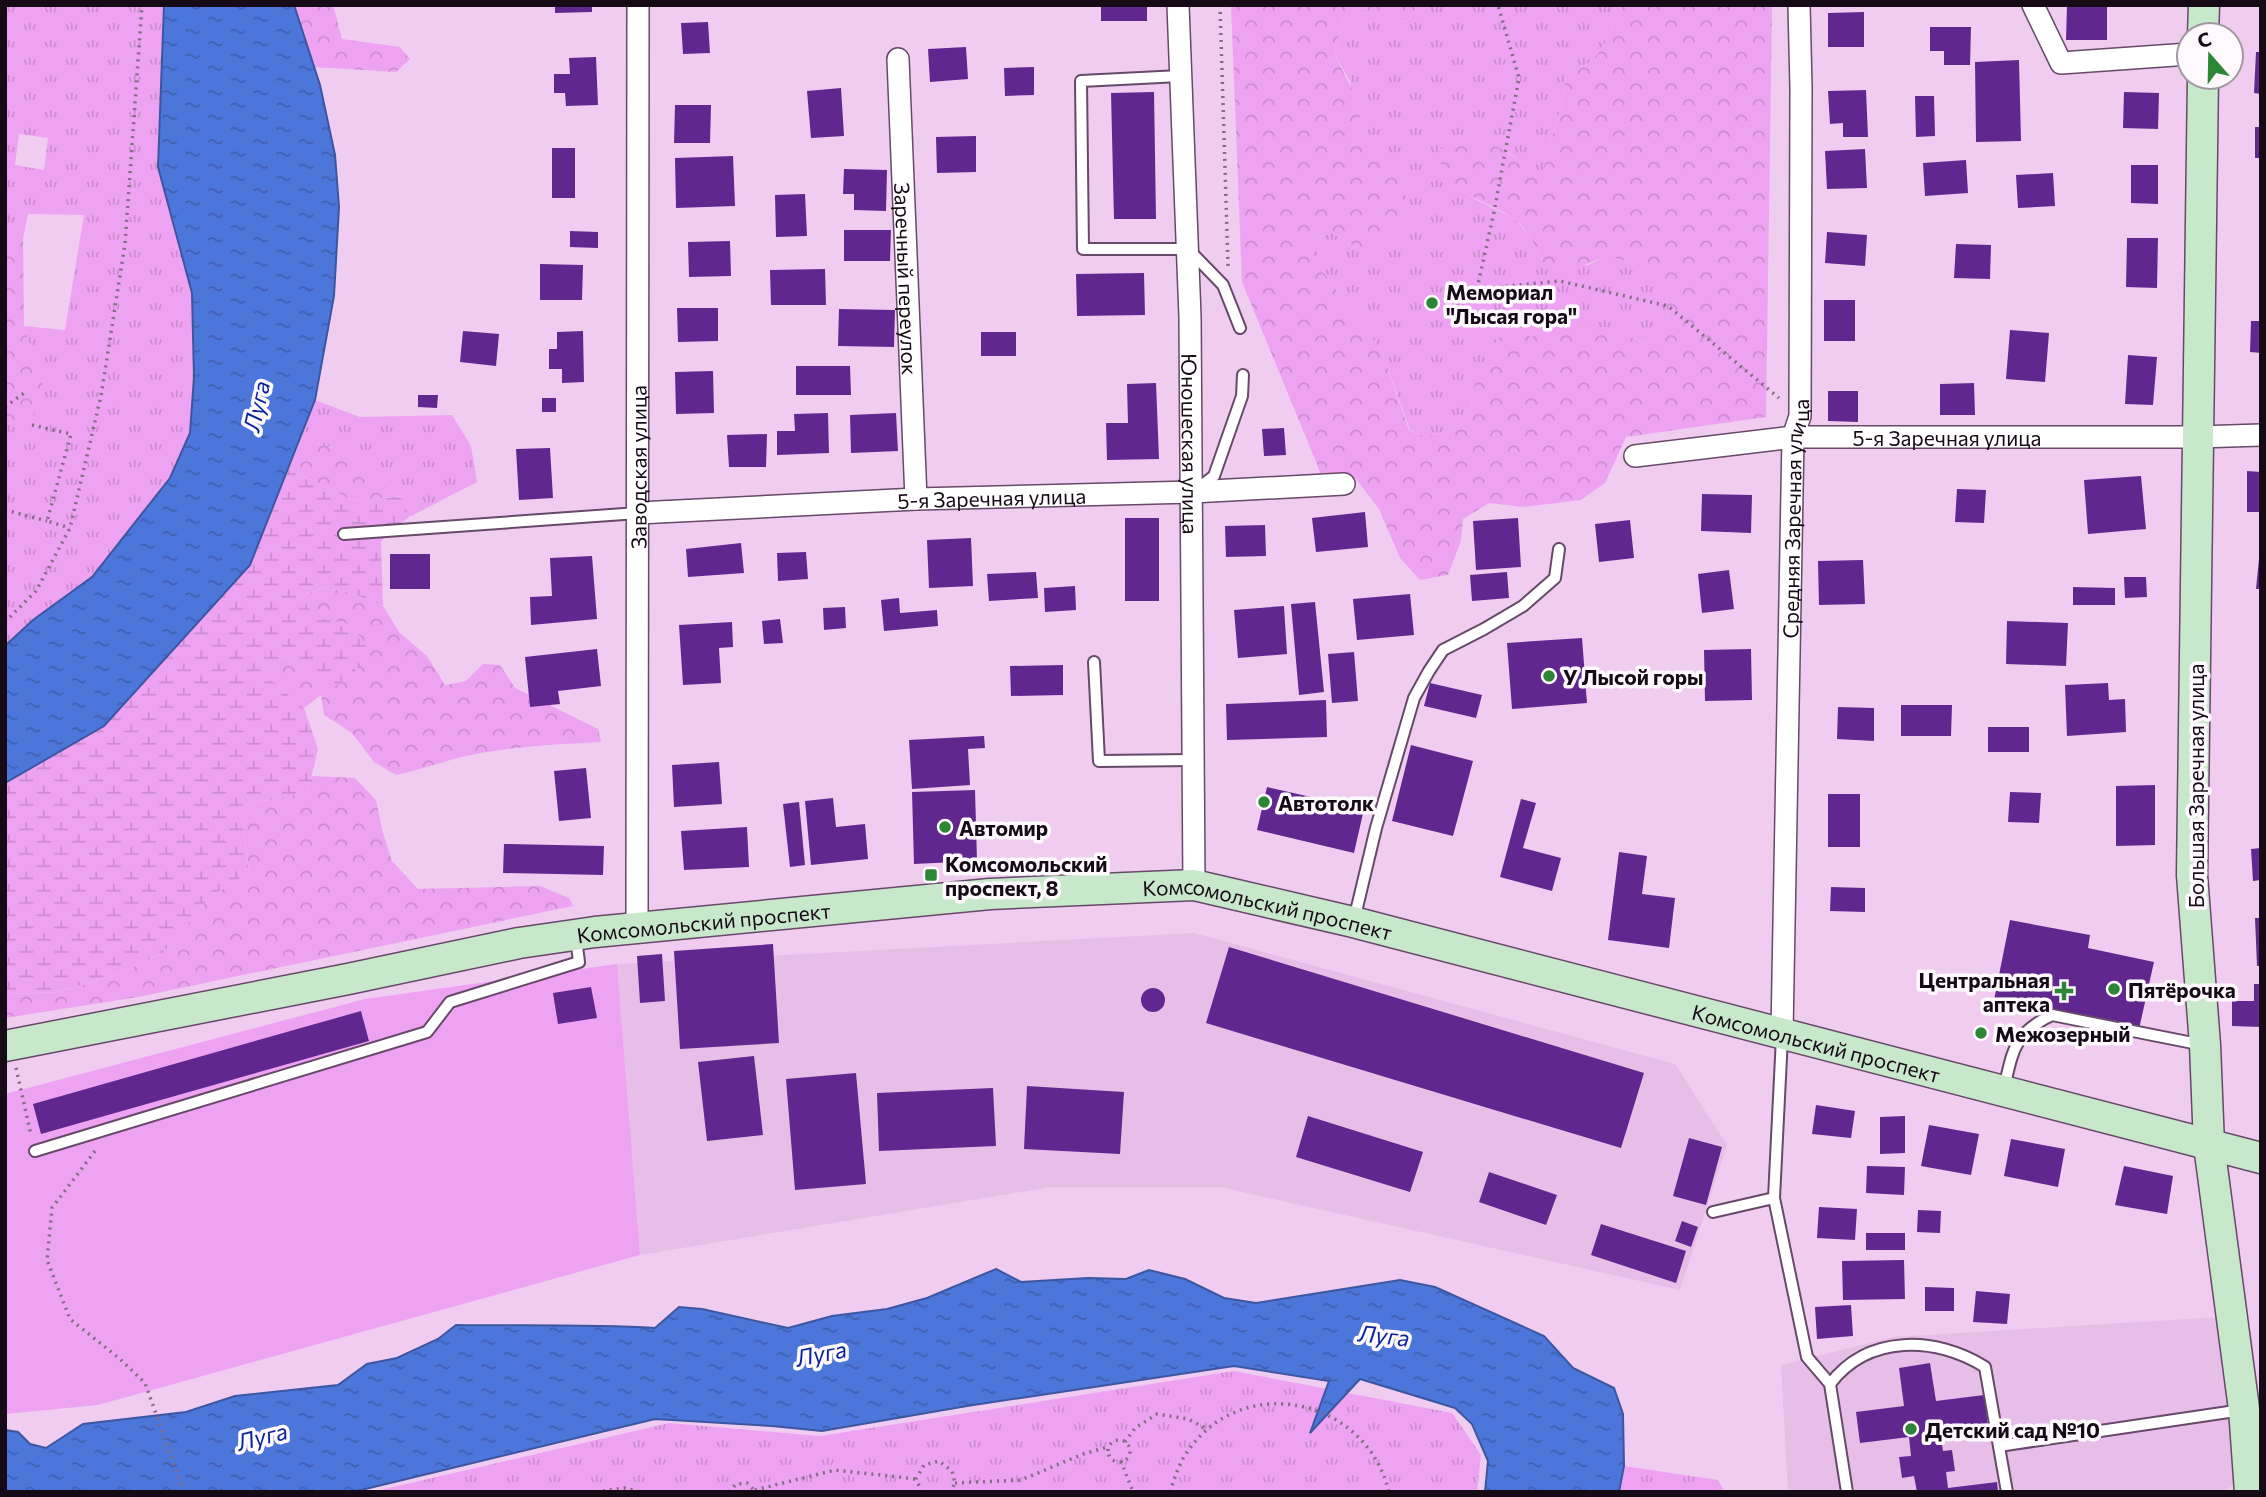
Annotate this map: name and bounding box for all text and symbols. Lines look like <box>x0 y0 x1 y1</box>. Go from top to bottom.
north arrow <box>2175 21 2245 91</box>
text: С <box>2194 27 2214 53</box>
street label: Заречный переулок <box>891 182 923 376</box>
place label: Мемориал "Лысая гора" <box>1446 279 1577 328</box>
marker: Мемориал "Лысая гора" <box>1424 295 1440 311</box>
street label: Юношеская улица <box>1178 353 1204 534</box>
water label: Луга <box>236 378 275 435</box>
street label: Заводская улица <box>625 385 650 549</box>
street label: Средняя Заречная улица <box>1777 399 1813 639</box>
street label: 5-я Заречная улица <box>1852 425 2041 450</box>
street label: 5-я Заречная улица <box>897 482 1086 512</box>
place label: У Лысой горы <box>1563 664 1704 689</box>
street label: Большая Заречная улица <box>2183 664 2208 908</box>
marker: У Лысой горы <box>1541 668 1557 684</box>
place label: Автотолк <box>1278 790 1374 815</box>
marker: Автотолк <box>1256 794 1272 810</box>
place label: Автомир <box>959 815 1048 840</box>
marker: Автомир <box>937 819 953 835</box>
place label: Комсомольский проспект, 8 <box>945 851 1108 900</box>
marker: Комсомольский проспект, 8 <box>923 867 939 883</box>
street label: Комсомольский проспект <box>1142 873 1395 944</box>
street label: Комсомольский проспект <box>575 897 832 947</box>
place label: Центральная аптека <box>1919 967 2050 1016</box>
place label: Пятёрочка <box>2128 977 2236 1002</box>
marker: Пятёрочка <box>2106 981 2122 997</box>
marker: Центральная аптека <box>2056 983 2072 999</box>
street label: Комсомольский проспект <box>1690 998 1943 1087</box>
place label: Межозерный <box>1995 1021 2130 1046</box>
marker: Межозерный <box>1973 1025 1989 1041</box>
water label: Луга <box>1356 1318 1411 1352</box>
water label: Луга <box>792 1334 849 1372</box>
water label: Луга <box>233 1416 290 1456</box>
place label: Детский сад №10 <box>1925 1417 2100 1442</box>
marker: Детский сад №10 <box>1903 1421 1919 1437</box>

